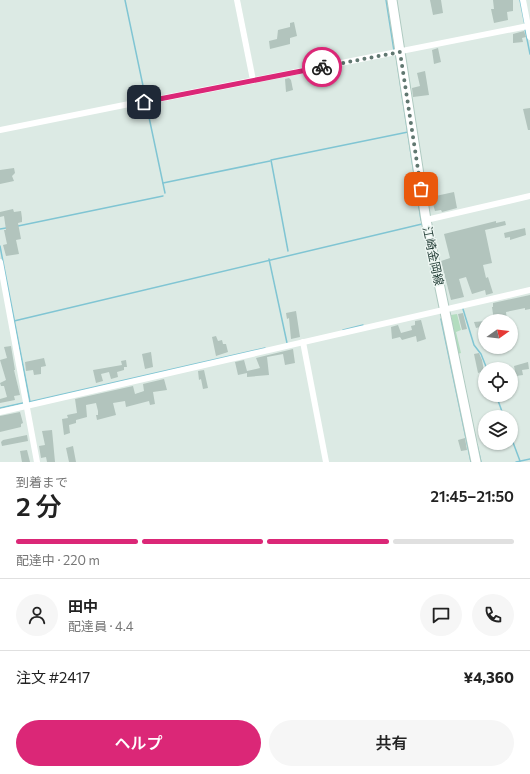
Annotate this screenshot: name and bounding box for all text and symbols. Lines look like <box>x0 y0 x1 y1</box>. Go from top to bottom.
courier <box>302 47 342 87</box>
icon: bike <box>311 56 333 78</box>
pin <box>127 85 161 119</box>
icon: home <box>133 91 155 113</box>
pin <box>404 172 438 206</box>
icon: bag <box>410 178 432 200</box>
street label: 江崎金岡線 <box>421 225 447 287</box>
north arrow <box>478 314 518 354</box>
map controls <box>478 314 518 450</box>
button: locate <box>478 362 518 402</box>
button: layers <box>478 410 518 450</box>
text: 到着まで <box>16 474 68 490</box>
text: 21:45–21:50 <box>431 487 514 505</box>
text: 2 分 <box>16 490 62 521</box>
text: 配達中 · 220 m <box>16 552 100 568</box>
button: person <box>16 594 58 636</box>
button: chat <box>420 594 462 636</box>
button: phone <box>472 594 514 636</box>
text: 田中 <box>68 597 98 615</box>
text: 配達員 · 4.4 <box>68 618 133 634</box>
text: 注文 #2417 <box>16 668 90 686</box>
text: ¥4,360 <box>463 668 514 686</box>
button: ヘルプ <box>16 720 261 766</box>
button: 共有 <box>269 720 514 766</box>

